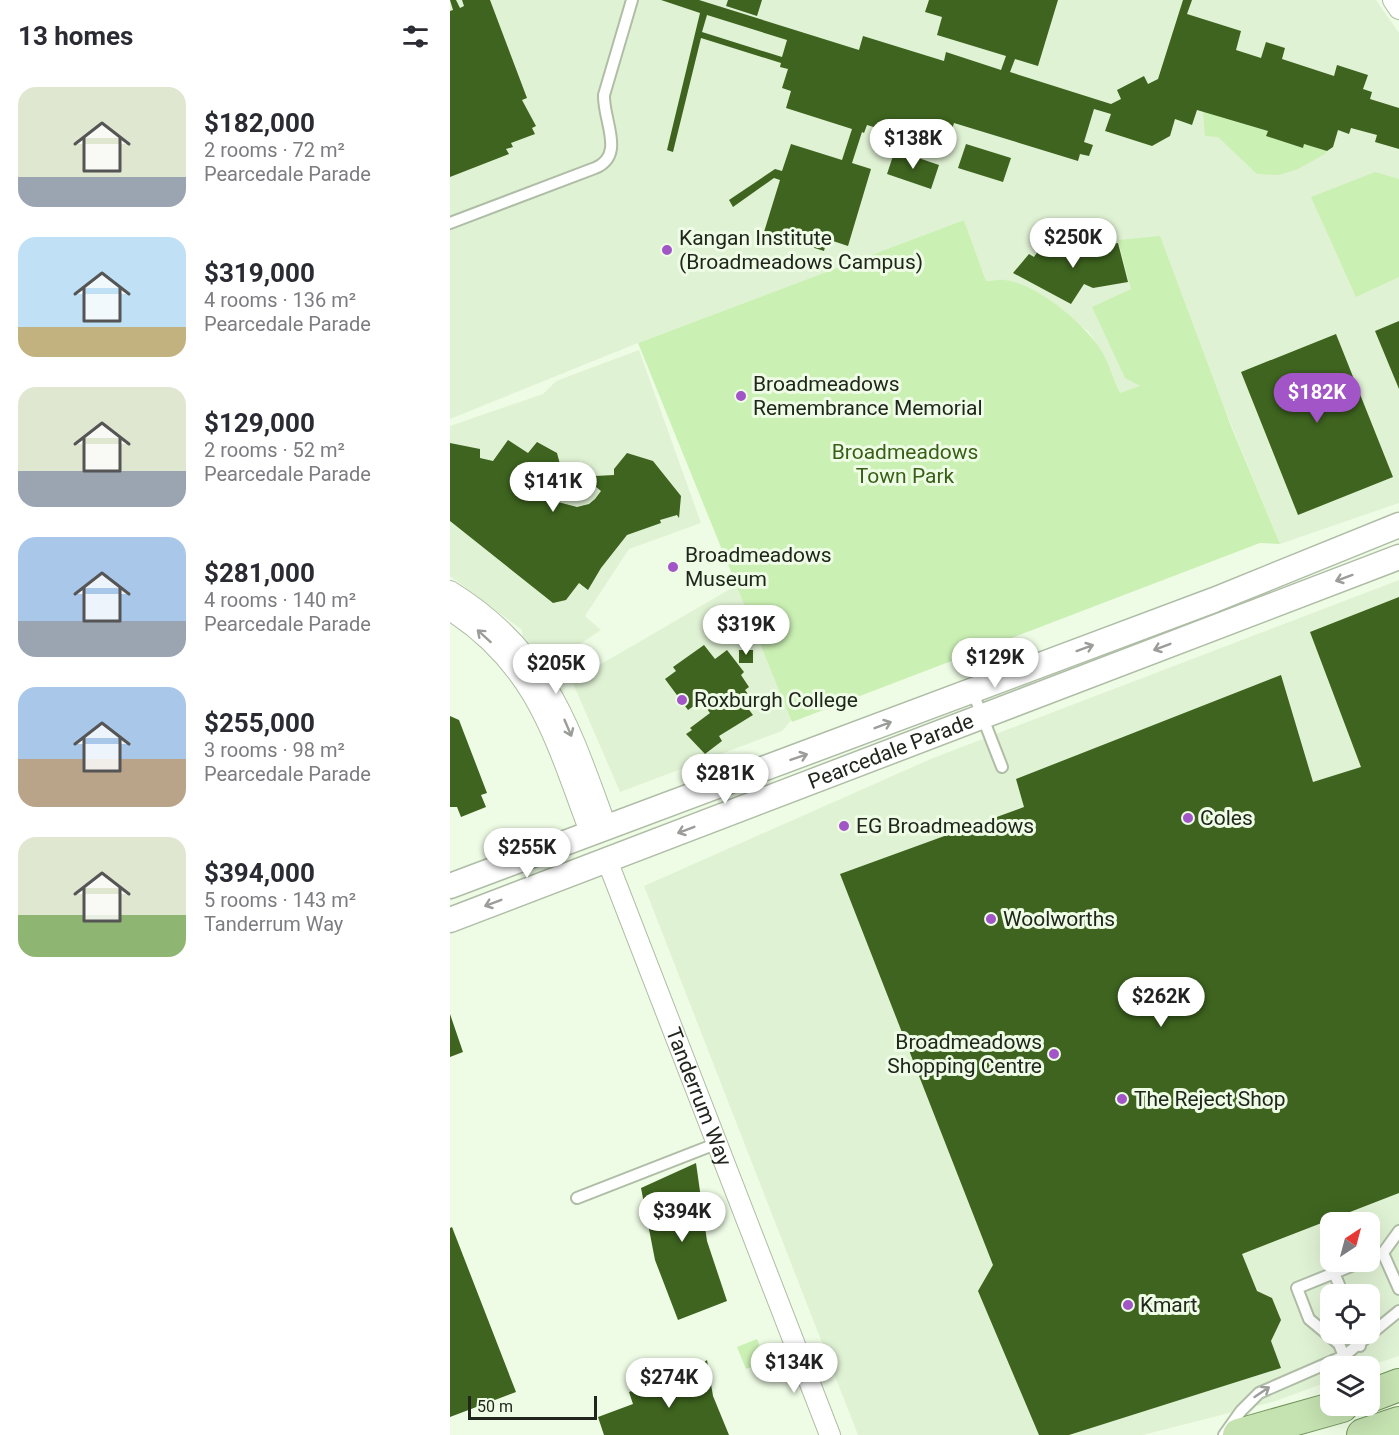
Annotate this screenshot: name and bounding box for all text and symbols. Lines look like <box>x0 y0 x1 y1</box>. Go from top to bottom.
icon: filters <box>399 20 432 53</box>
text: 13 homes <box>18 21 133 51</box>
text: $182,000 <box>204 108 315 138</box>
icon: home <box>66 111 138 183</box>
pin: $138K <box>871 119 955 170</box>
text: $138K <box>884 126 942 150</box>
text: 2 rooms · 72 m² <box>204 138 345 162</box>
text: Pearcedale Parade <box>204 162 371 186</box>
pin: $250K <box>1031 218 1115 269</box>
text: $250K <box>1044 225 1102 249</box>
place label: Kangan Institute (Broadmeadows Campus) <box>679 226 923 274</box>
marker: Kangan Institute (Broadmeadows Campus) <box>660 243 674 257</box>
text: $319,000 <box>204 258 315 288</box>
icon: home <box>66 261 138 333</box>
text: 4 rooms · 136 m² <box>204 288 356 312</box>
text: Pearcedale Parade <box>204 312 371 336</box>
place label: Broadmeadows Remembrance Memorial <box>753 372 983 420</box>
pin: $182K <box>1275 373 1359 424</box>
text: $182K <box>1288 380 1346 404</box>
marker: Broadmeadows Remembrance Memorial <box>734 389 748 403</box>
text: $129,000 <box>204 408 315 438</box>
icon: home <box>66 411 138 483</box>
text: 2 rooms · 52 m² <box>204 438 345 462</box>
park label: Broadmeadows Town Park <box>832 440 978 488</box>
text: Pearcedale Parade <box>204 462 371 486</box>
pin: $141K <box>511 462 595 513</box>
text: $141K <box>524 469 582 493</box>
place label: Broadmeadows Museum <box>685 543 832 591</box>
text: $281,000 <box>204 558 315 588</box>
marker: Broadmeadows Museum <box>666 560 680 574</box>
icon: home <box>66 561 138 633</box>
one-way arrow <box>1335 573 1354 584</box>
text: 4 rooms · 140 m² <box>204 588 356 612</box>
pin: $319K <box>704 605 788 656</box>
text: Pearcedale Parade <box>204 612 371 636</box>
text: $319K <box>717 612 775 636</box>
one-way arrow <box>477 629 492 643</box>
pin: $129K <box>953 638 1037 689</box>
one-way arrow <box>1075 642 1094 653</box>
one-way arrow <box>1153 642 1172 653</box>
pin: $205K <box>514 644 598 695</box>
text: $129K <box>966 645 1024 669</box>
text: $205K <box>527 651 585 675</box>
place label: Roxburgh College <box>694 688 858 712</box>
marker: Roxburgh College <box>675 693 689 707</box>
text: $255,000 <box>204 708 315 738</box>
street label: Pearcedale Parade <box>805 709 977 794</box>
icon: home <box>66 711 138 783</box>
one-way arrow <box>563 718 574 737</box>
one-way arrow <box>873 719 892 730</box>
text: 3 rooms · 98 m² <box>204 738 345 762</box>
one-way arrow <box>789 750 808 761</box>
pin: $281K <box>683 754 767 805</box>
text: $281K <box>696 761 754 785</box>
text: Pearcedale Parade <box>204 762 371 786</box>
place label: Coles <box>1200 806 1253 830</box>
marker: Coles <box>1181 811 1195 825</box>
place label: EG Broadmeadows <box>856 814 1034 838</box>
marker: EG Broadmeadows <box>837 819 851 833</box>
one-way arrow <box>677 825 696 836</box>
pin: $255K <box>485 828 569 879</box>
text: $255K <box>498 835 556 859</box>
text: $394,000 <box>204 858 315 888</box>
icon: home <box>66 861 138 933</box>
text: 5 rooms · 143 m² <box>204 888 356 912</box>
one-way arrow <box>485 898 503 909</box>
place label: Woolworths <box>1003 907 1115 931</box>
text: Tanderrum Way <box>204 912 343 936</box>
marker: Woolworths <box>984 912 998 926</box>
pin: $262K <box>1119 977 1203 1028</box>
text: $262K <box>1132 984 1190 1008</box>
street label: Tanderrum Way <box>661 1024 737 1169</box>
place label: Broadmeadows Shopping Centre <box>887 1030 1042 1078</box>
marker: Broadmeadows Shopping Centre <box>1047 1047 1061 1061</box>
place label: The Reject Shop <box>1134 1087 1286 1111</box>
marker: The Reject Shop <box>1115 1092 1129 1106</box>
pin: $394K <box>640 1192 724 1243</box>
text: $394K <box>653 1199 711 1223</box>
north arrow <box>1320 1212 1380 1272</box>
map controls <box>1320 1212 1380 1416</box>
button: locate <box>1320 1284 1380 1344</box>
place label: Kmart <box>1140 1293 1197 1317</box>
marker: Kmart <box>1121 1298 1135 1312</box>
pin: $134K <box>752 1343 836 1394</box>
text: $134K <box>765 1350 823 1374</box>
button: layers <box>1320 1356 1380 1416</box>
pin: $274K <box>627 1358 711 1409</box>
text: $274K <box>640 1365 698 1389</box>
one-way arrow <box>1253 1385 1270 1397</box>
scale bar <box>468 1393 597 1420</box>
text: 50 m <box>477 1397 513 1416</box>

